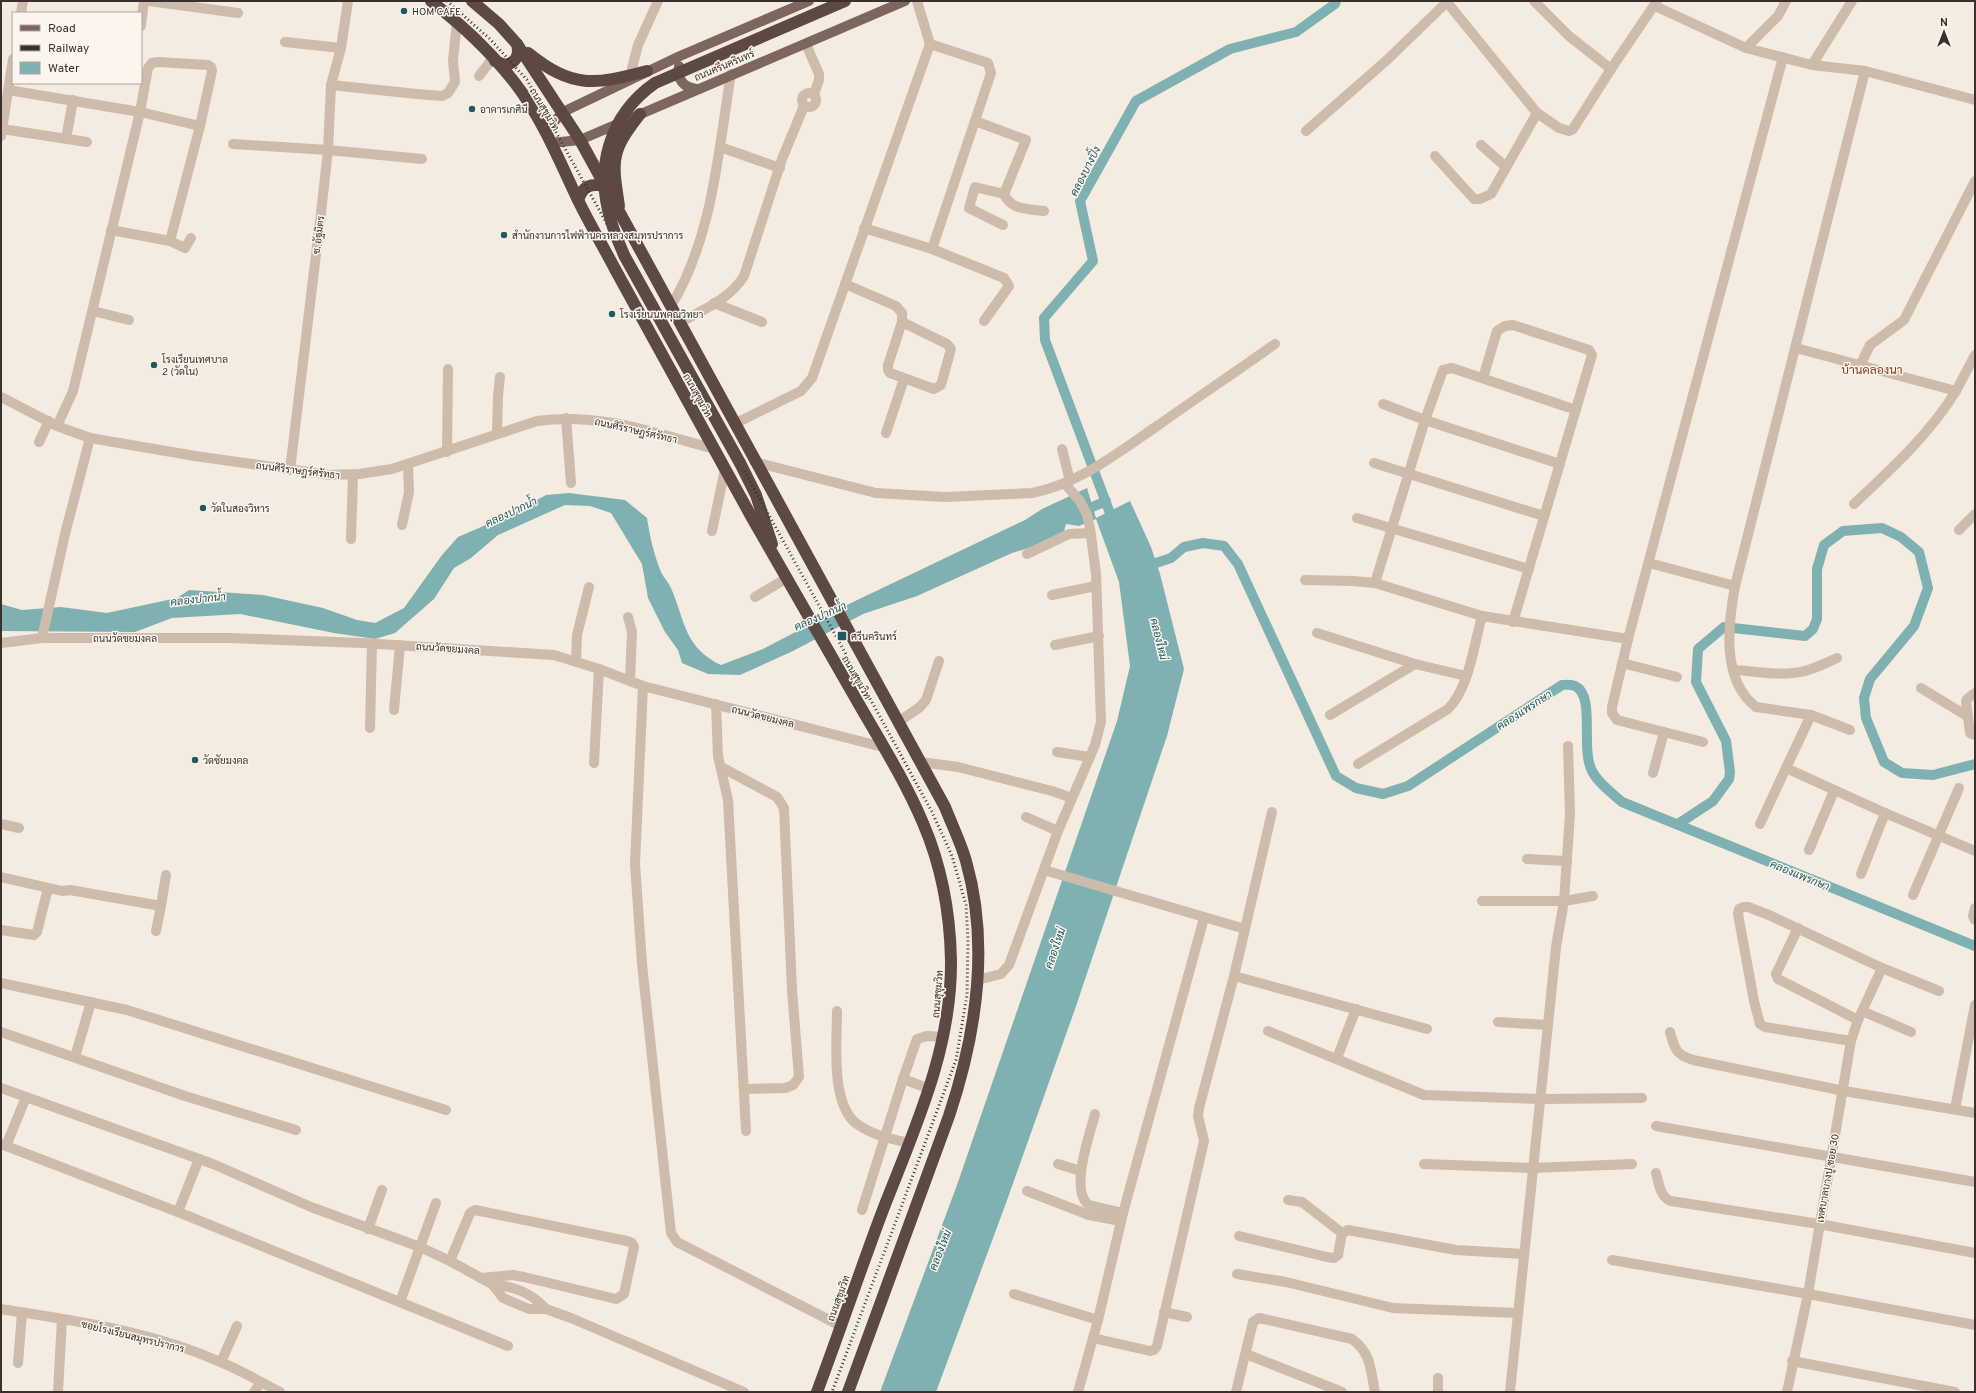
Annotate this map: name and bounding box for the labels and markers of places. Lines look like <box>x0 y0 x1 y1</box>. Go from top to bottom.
marker: HOM CAFE <box>399 6 409 16</box>
place label: HOM CAFE <box>412 6 461 19</box>
place label: อาคารเกศินี <box>480 103 528 117</box>
marker: อาคารเกศินี <box>467 104 477 114</box>
place label: สำนักงานการไฟฟ้านครหลวงสมุทรปราการ <box>512 229 683 243</box>
marker: สำนักงานการไฟฟ้านครหลวงสมุทรปราการ <box>499 230 509 240</box>
place label: โรงเรียนนพคุณวิทยา <box>619 308 704 322</box>
marker: โรงเรียนนพคุณวิทยา <box>607 309 617 319</box>
place label: โรงเรียนเทศบาล 2 (วัดใน) <box>161 353 228 379</box>
marker: โรงเรียนเทศบาล 2 (วัดใน) <box>149 360 159 370</box>
place label: วัดในสองวิหาร <box>211 502 270 516</box>
marker: วัดในสองวิหาร <box>198 503 208 513</box>
place label: ศรีนครินทร์ <box>851 629 897 644</box>
marker: ศรีนครินทร์ <box>836 630 848 642</box>
place label: วัดชัยมงคล <box>203 754 249 768</box>
marker: วัดชัยมงคล <box>190 755 200 765</box>

